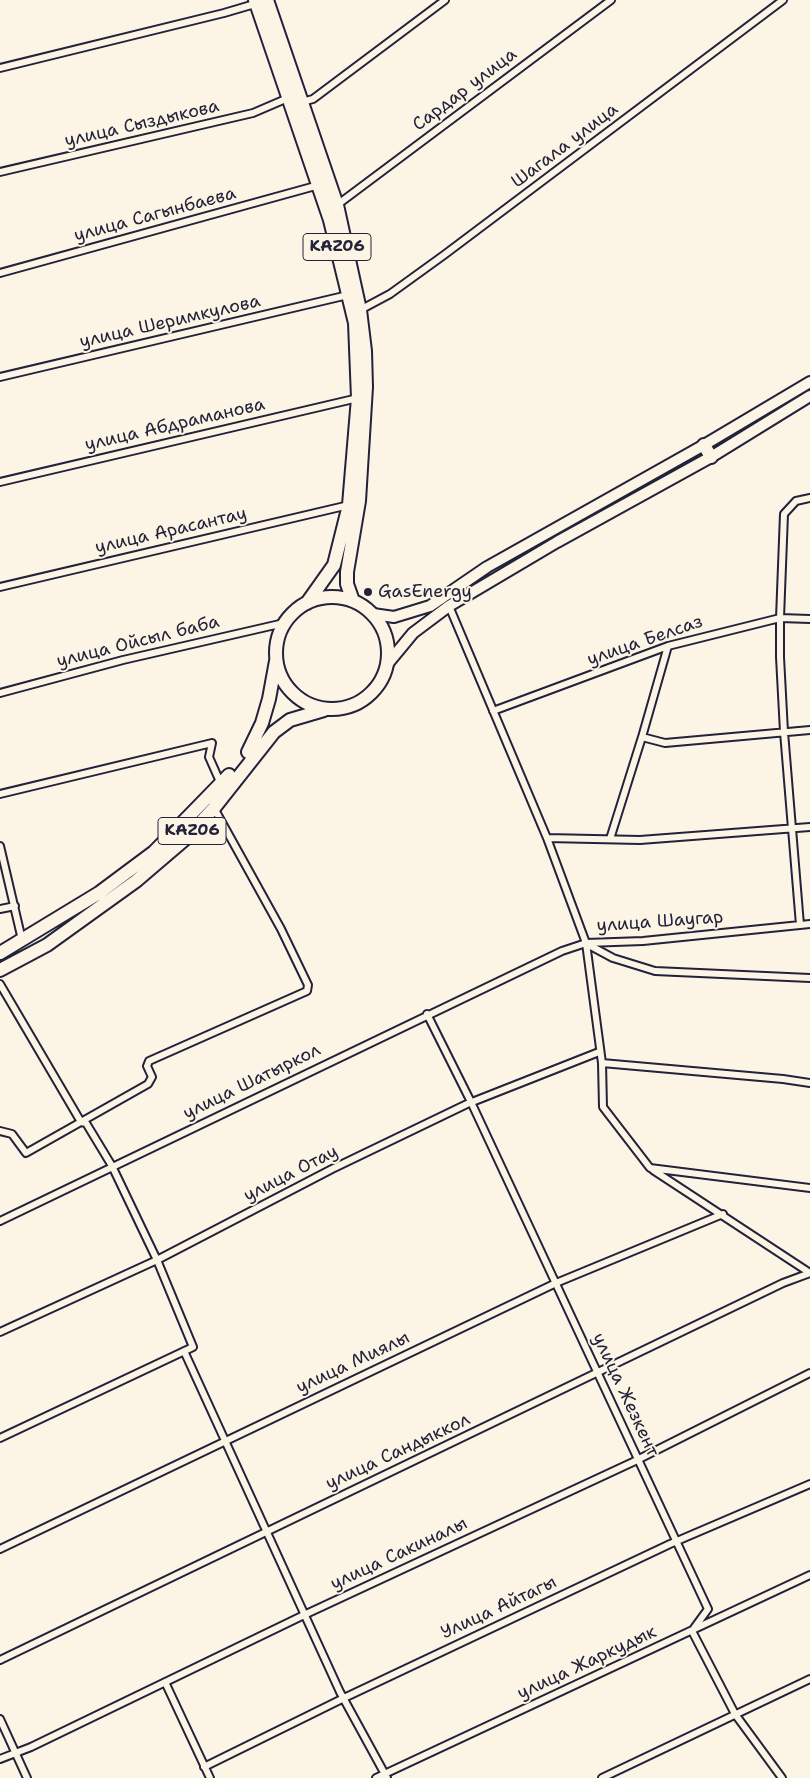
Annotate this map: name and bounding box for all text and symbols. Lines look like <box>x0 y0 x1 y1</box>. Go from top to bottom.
street label: Сардар улица <box>409 44 521 136</box>
street label: улица Сыздыкова <box>63 96 221 152</box>
street label: Шагала улица <box>507 99 623 193</box>
street label: улица Сагынбаева <box>72 183 238 247</box>
road number: KАZ06 <box>303 233 371 260</box>
street label: улица Шеримкулова <box>78 291 262 353</box>
street label: улица Абдраманова <box>83 394 267 456</box>
street label: улица Арасантау <box>93 503 249 559</box>
place label: GasEnergy <box>378 581 472 603</box>
marker: GasEnergy <box>362 586 374 598</box>
street label: улица Ойсыл баба <box>54 611 222 673</box>
street label: улица Белсаз <box>584 611 706 671</box>
road number: KАZ06 <box>158 818 226 844</box>
street label: улица Шаугар <box>596 907 724 937</box>
street label: улица Шатыркол <box>180 1039 324 1125</box>
street label: улица Отау <box>240 1141 342 1207</box>
street label: улица Миялы <box>293 1327 413 1399</box>
street label: улица Жезкент <box>587 1330 663 1460</box>
street label: улица Сандыккол <box>322 1409 474 1495</box>
street label: улица Сакиналы <box>327 1513 471 1595</box>
street label: Улица Айтагы <box>438 1572 560 1644</box>
street label: улица Жаркудык <box>514 1621 660 1705</box>

